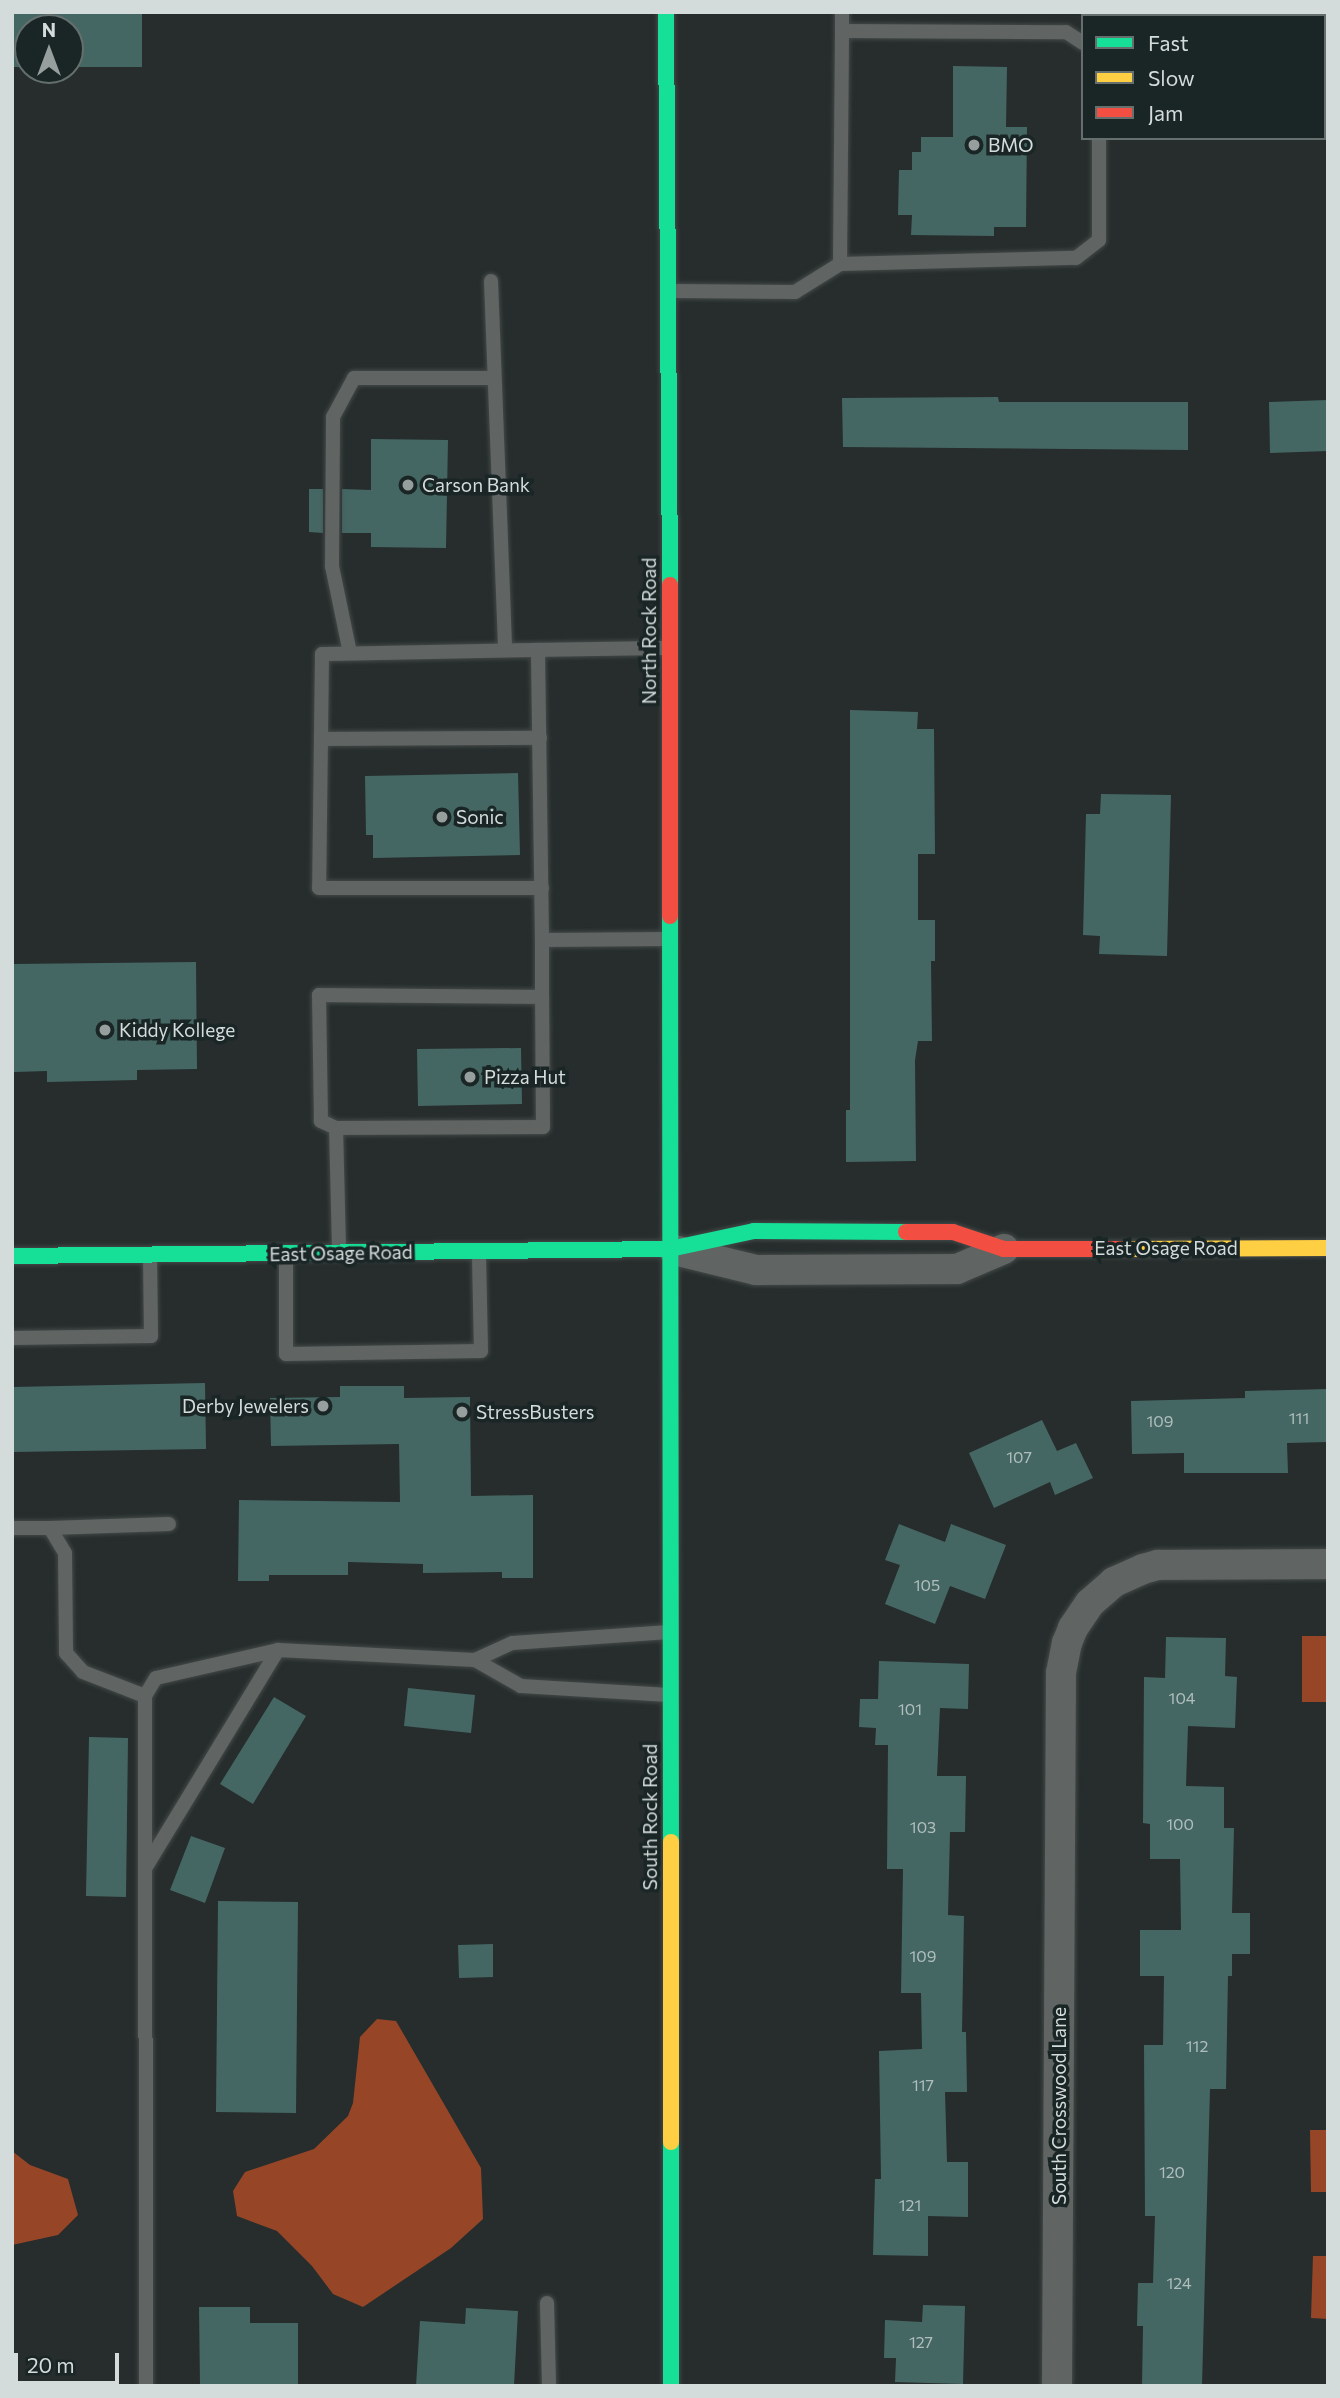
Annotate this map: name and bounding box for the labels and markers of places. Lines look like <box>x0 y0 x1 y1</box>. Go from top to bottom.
place label: BMO <box>988 134 1034 156</box>
marker: BMO <box>966 137 982 153</box>
place label: Carson Bank <box>422 474 530 496</box>
marker: Carson Bank <box>400 477 416 493</box>
place label: Sonic <box>456 806 504 828</box>
marker: Sonic <box>434 809 450 825</box>
place label: Kiddy Kollege <box>119 1019 235 1041</box>
marker: Kiddy Kollege <box>97 1022 113 1038</box>
place label: Pizza Hut <box>484 1066 566 1088</box>
marker: Pizza Hut <box>462 1069 478 1085</box>
place label: Derby Jewelers <box>182 1395 309 1417</box>
marker: Derby Jewelers <box>315 1398 331 1414</box>
place label: StressBusters <box>476 1401 594 1423</box>
marker: StressBusters <box>454 1404 470 1420</box>

